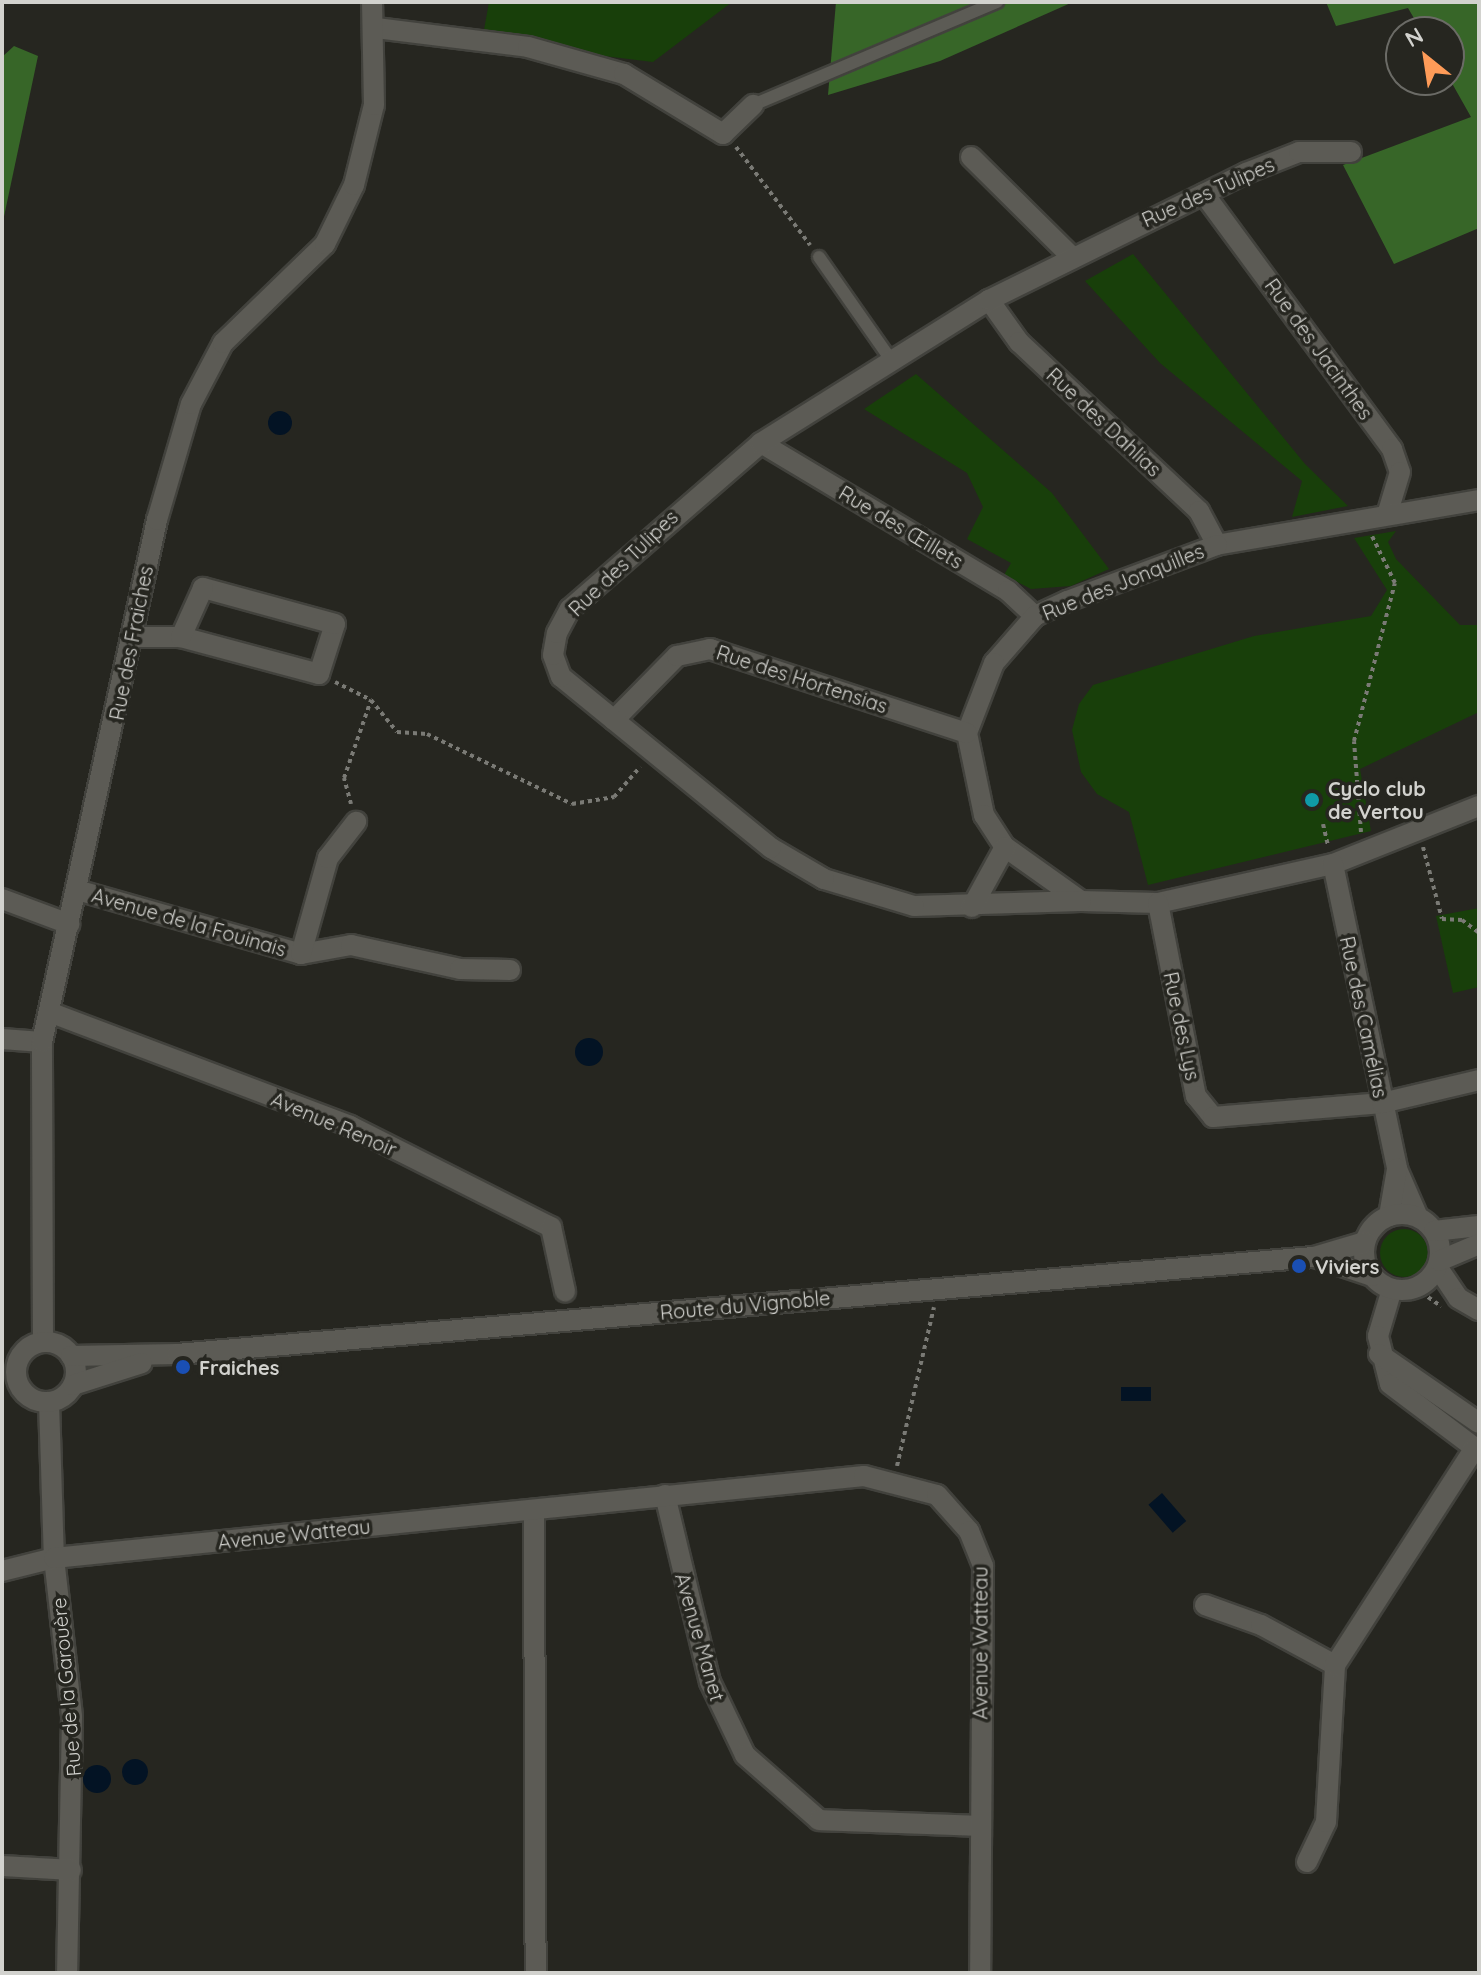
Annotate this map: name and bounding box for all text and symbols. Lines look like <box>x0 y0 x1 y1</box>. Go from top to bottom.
north arrow <box>1385 16 1465 96</box>
text: N <box>1400 21 1428 53</box>
street label: Rue des Tulipes <box>1138 152 1278 232</box>
street label: Rue des Jacinthes <box>1260 274 1378 424</box>
street label: Rue des Dahlias <box>1042 363 1166 481</box>
street label: Rue des Œillets <box>835 481 967 573</box>
street label: Rue des Tulipes <box>563 505 683 621</box>
street label: Rue des Jonquilles <box>1039 539 1207 625</box>
street label: Rue des Fraiches <box>104 564 158 722</box>
street label: Rue des Hortensias <box>713 640 891 718</box>
place label: Cyclo club de Vertou <box>1328 776 1426 823</box>
marker: Cyclo club de Vertou <box>1303 791 1321 809</box>
street label: Avenue de la Fouinais <box>89 883 289 961</box>
street label: Rue des Camélias <box>1335 934 1393 1100</box>
street label: Rue des Lys <box>1159 970 1205 1082</box>
street label: Avenue Renoir <box>268 1087 400 1161</box>
place label: Viviers <box>1315 1254 1379 1278</box>
marker: Viviers <box>1290 1257 1308 1275</box>
street label: Route du Vignoble <box>659 1286 831 1324</box>
place label: Fraiches <box>199 1355 279 1379</box>
marker: Fraiches <box>174 1358 192 1376</box>
street label: Avenue Watteau <box>217 1514 371 1554</box>
street label: Avenue Watteau <box>968 1566 992 1720</box>
street label: Avenue Manet <box>670 1570 730 1704</box>
street label: Rue de la Garouère <box>46 1597 86 1777</box>

